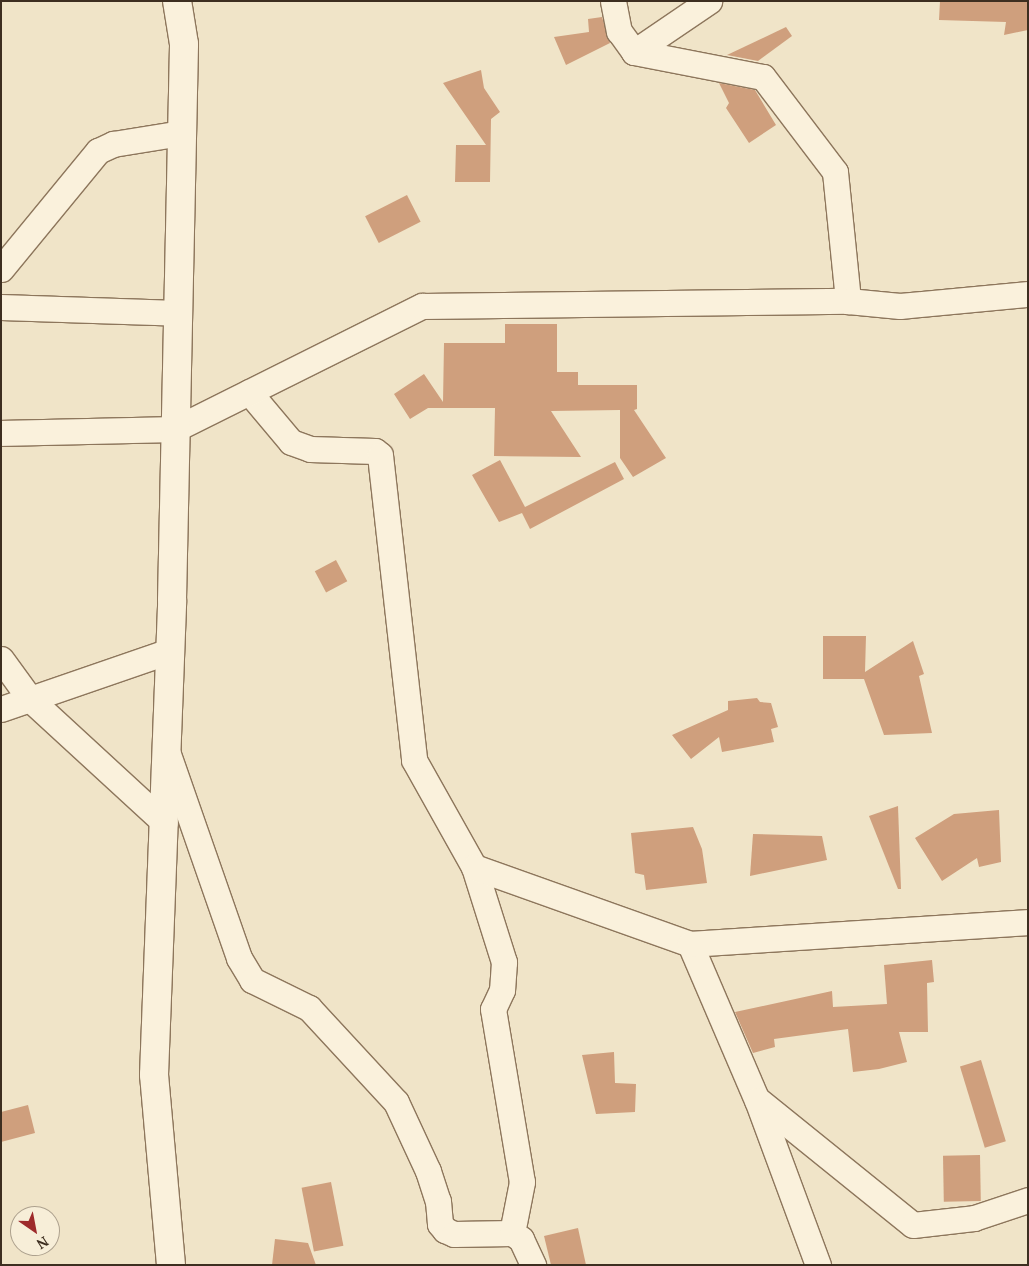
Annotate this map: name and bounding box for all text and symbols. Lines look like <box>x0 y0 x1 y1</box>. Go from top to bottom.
north arrow <box>10 1206 60 1256</box>
text: N <box>33 1232 53 1254</box>

